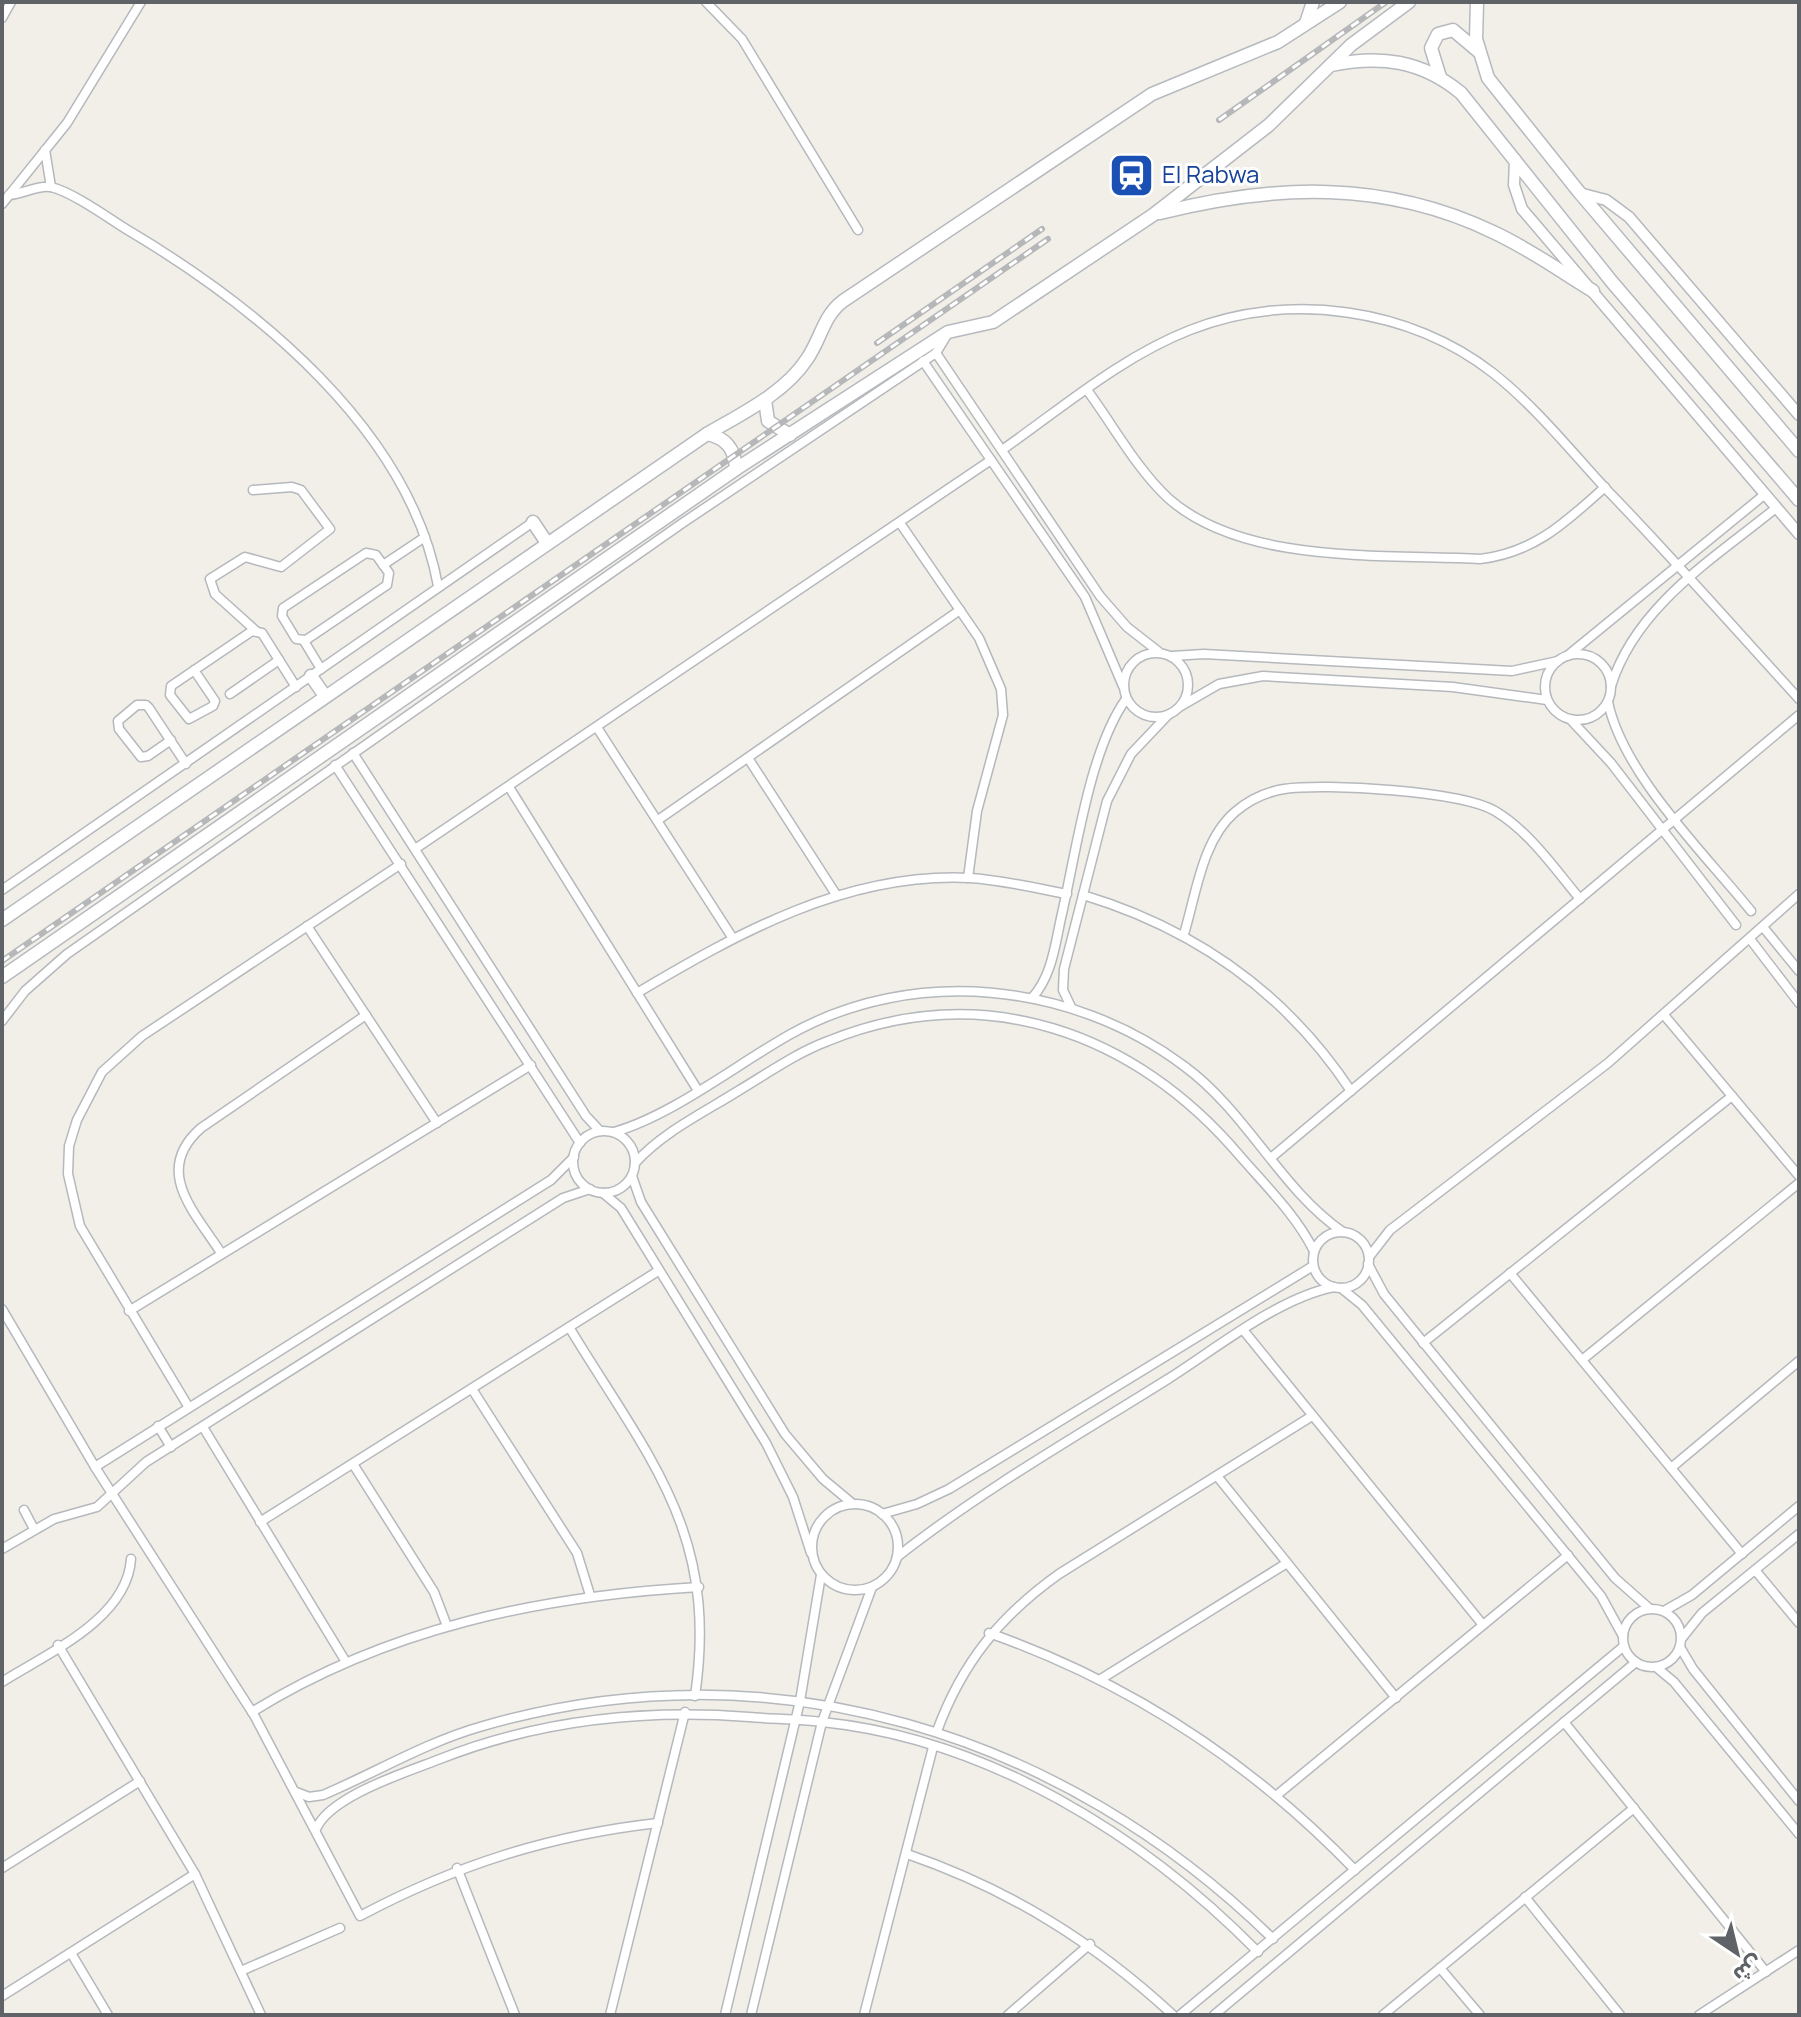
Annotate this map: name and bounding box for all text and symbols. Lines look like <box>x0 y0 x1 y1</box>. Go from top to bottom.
station icon: El Rabwa <box>1107 151 1155 199</box>
place label: El Rabwa <box>1162 157 1259 190</box>
north arrow <box>1697 1913 1777 1993</box>
text: ش <box>1728 1948 1769 1990</box>

